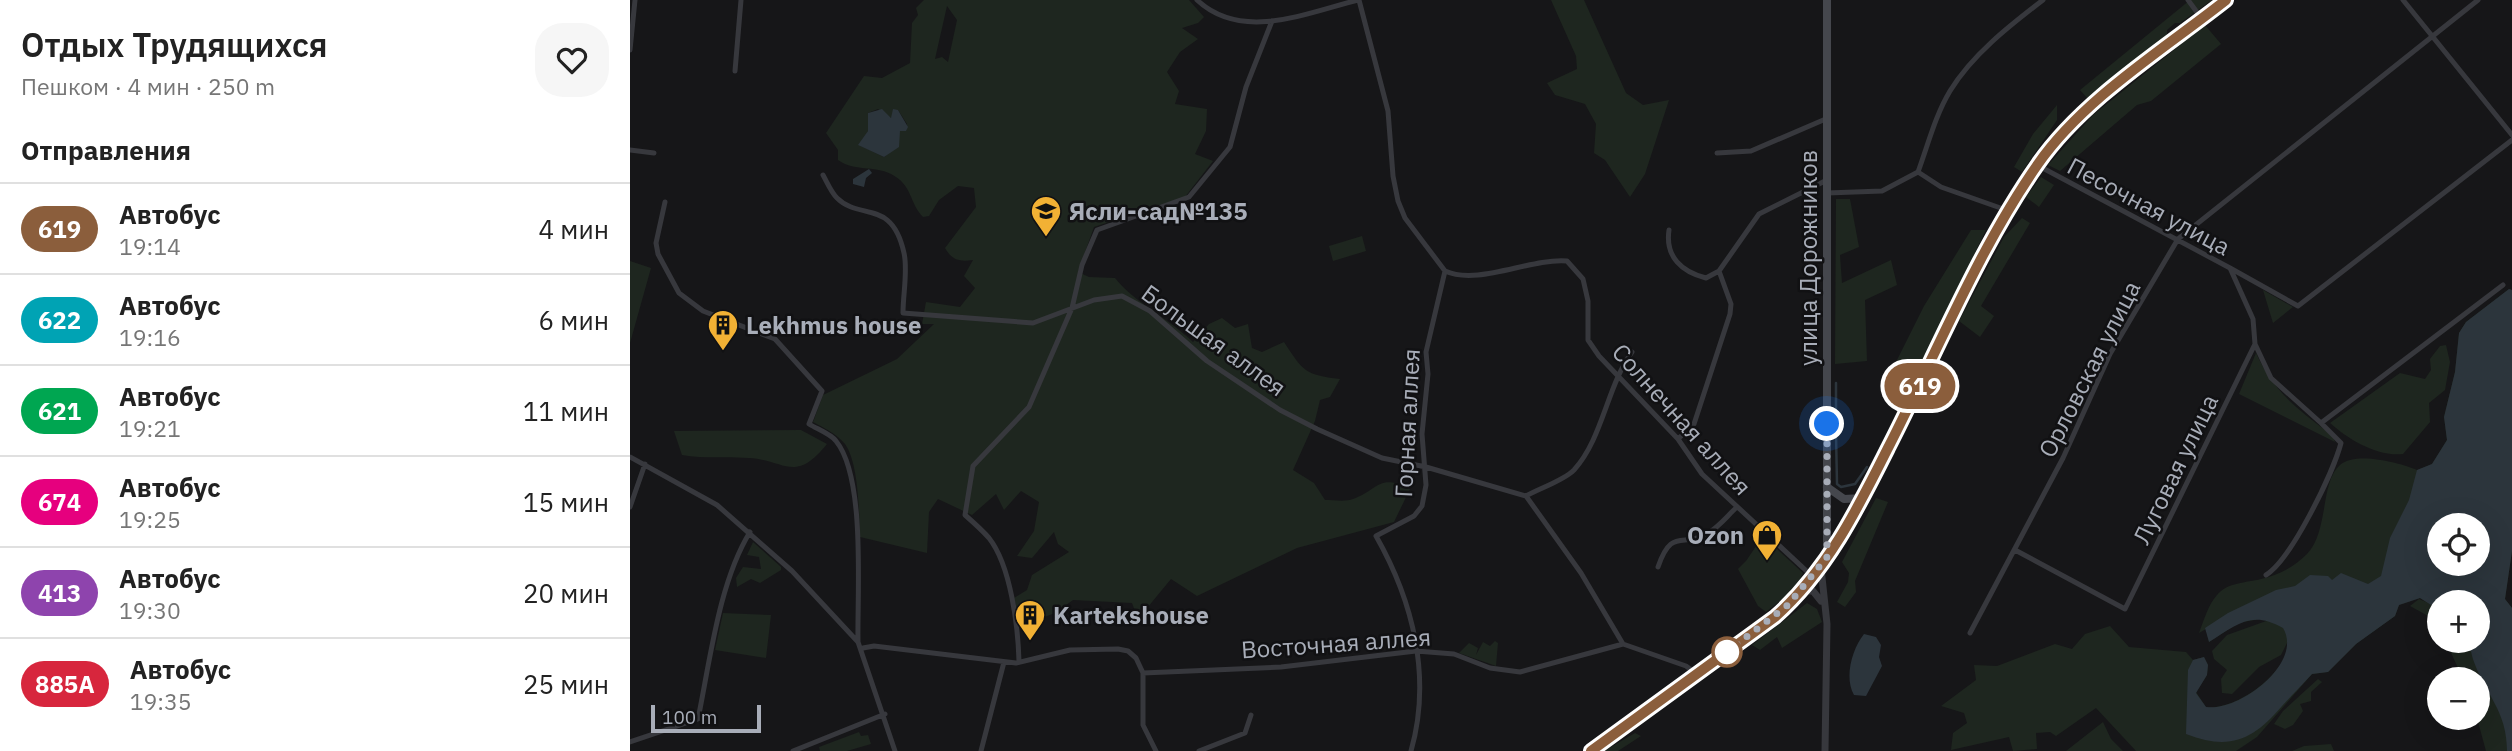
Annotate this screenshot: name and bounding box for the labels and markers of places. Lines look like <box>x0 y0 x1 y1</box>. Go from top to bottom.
school or university icon: Ясли-сад№135 <box>1029 194 1063 238</box>
place label: Ясли-сад№135 <box>1069 195 1248 227</box>
building icon: Lekhmus house <box>706 308 740 352</box>
place label: Lekhmus house <box>746 309 921 341</box>
shop icon: Ozon <box>1750 518 1784 562</box>
place label: Ozon <box>1687 519 1744 551</box>
building icon: Kartekshouse <box>1013 598 1047 642</box>
place label: Kartekshouse <box>1053 599 1209 631</box>
unlabelled marker <box>1712 637 1742 667</box>

